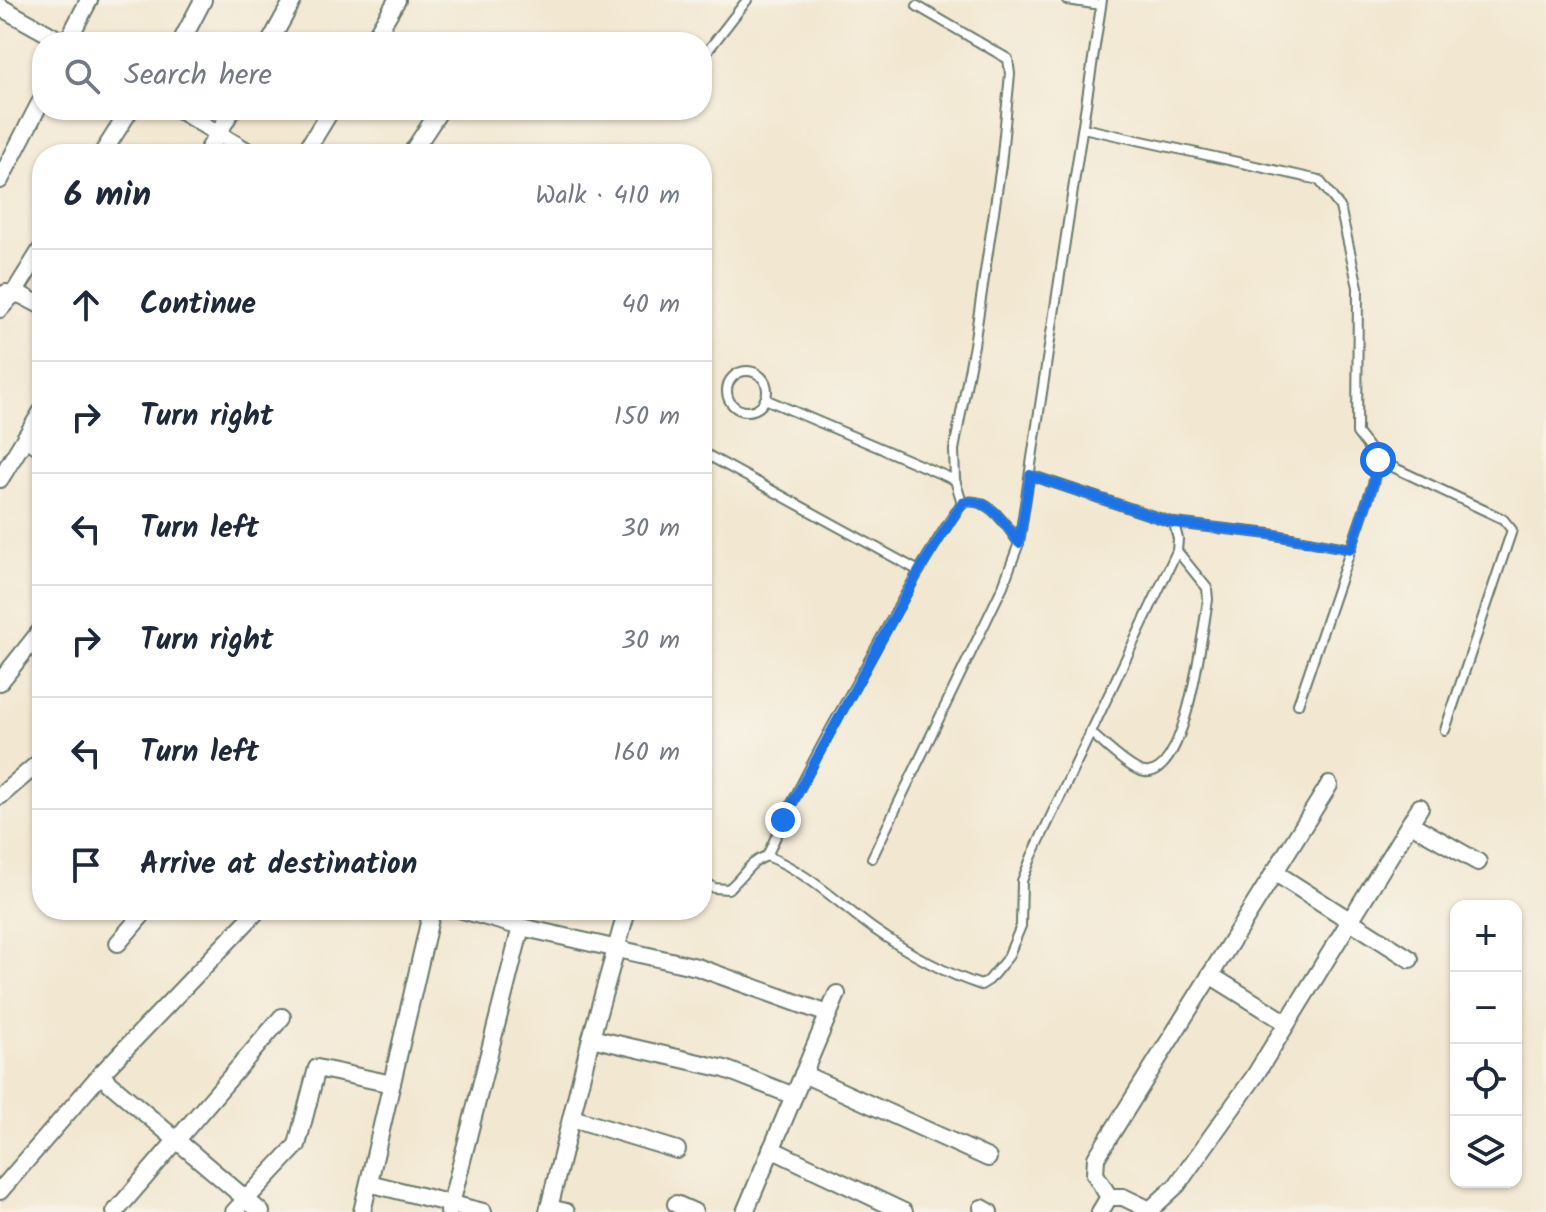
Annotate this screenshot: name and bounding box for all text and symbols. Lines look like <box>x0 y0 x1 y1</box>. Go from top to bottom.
search box <box>32 32 712 120</box>
text: Search here <box>124 52 272 100</box>
icon: search <box>60 54 104 98</box>
text: 6 min <box>64 169 151 223</box>
text: Walk · 410 m <box>535 175 680 217</box>
text: Continue <box>140 281 256 329</box>
icon: ahead <box>64 283 108 327</box>
text: 40 m <box>622 284 680 326</box>
text: Turn right <box>140 393 273 441</box>
icon: right <box>64 395 108 439</box>
text: 150 m <box>614 396 680 438</box>
route start <box>1360 442 1396 478</box>
text: Turn left <box>140 505 259 553</box>
icon: left <box>64 507 108 551</box>
text: 30 m <box>621 508 680 550</box>
text: Turn right <box>140 617 273 665</box>
icon: right <box>64 619 108 663</box>
text: 30 m <box>621 620 680 662</box>
text: Turn left <box>140 729 259 777</box>
icon: left <box>64 731 108 775</box>
text: 160 m <box>613 732 680 774</box>
route end <box>765 802 801 838</box>
text: Arrive at destination <box>140 841 417 889</box>
icon: arrive <box>64 843 108 887</box>
map controls <box>1450 900 1522 1188</box>
button: + <box>1450 900 1522 972</box>
button: − <box>1450 972 1522 1044</box>
button: locate <box>1450 1044 1522 1116</box>
button: layers <box>1450 1116 1522 1188</box>

